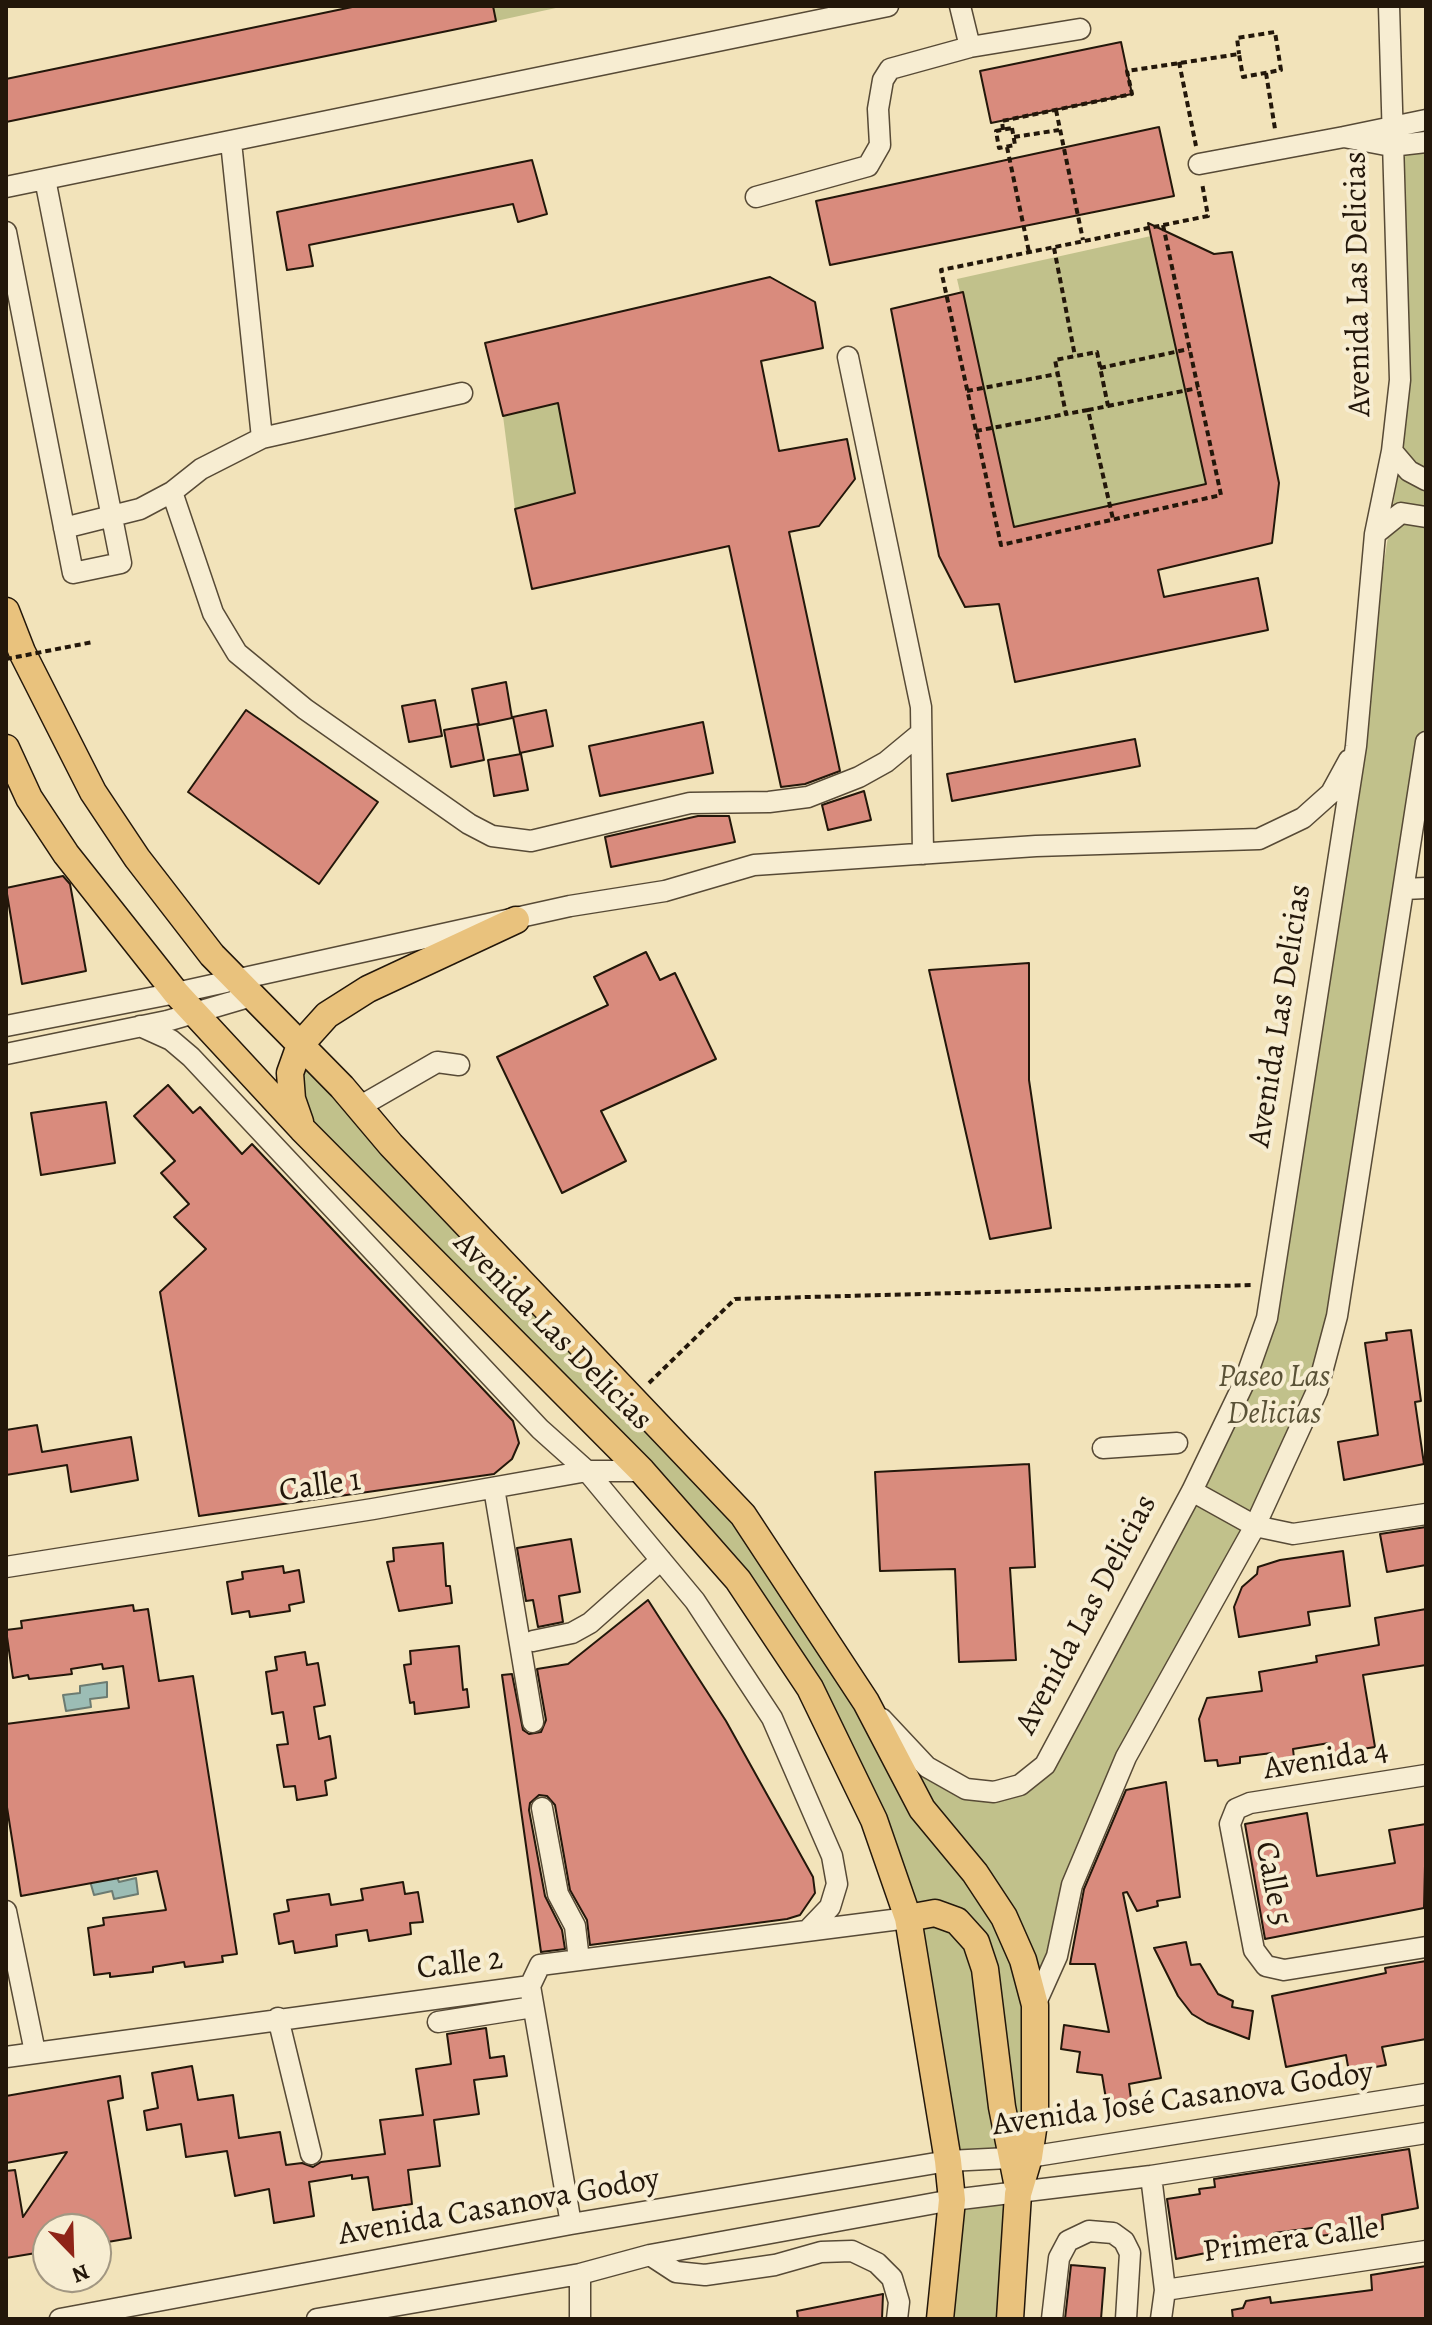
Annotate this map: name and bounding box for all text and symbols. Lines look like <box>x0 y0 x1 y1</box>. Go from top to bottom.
street label: Avenida Las Delicias <box>1337 151 1381 417</box>
street label: Avenida Las Delicias <box>1241 882 1321 1150</box>
street label: Avenida Las Delicias <box>445 1225 659 1439</box>
park label: Paseo Las Delicias <box>1218 1359 1330 1434</box>
street label: Calle 1 <box>277 1462 363 1512</box>
street label: Avenida Las Delicias <box>1008 1489 1166 1741</box>
street label: Avenida 4 <box>1261 1732 1391 1790</box>
street label: Calle 5 <box>1245 1839 1299 1929</box>
street label: Calle 2 <box>415 1941 505 1989</box>
street label: Avenida José Casanova Godoy <box>990 2054 1376 2146</box>
street label: Avenida Casanova Godoy <box>335 2161 663 2255</box>
street label: Primera Calle <box>1200 2210 1382 2272</box>
north arrow <box>32 2213 112 2293</box>
text: N <box>67 2256 94 2290</box>

